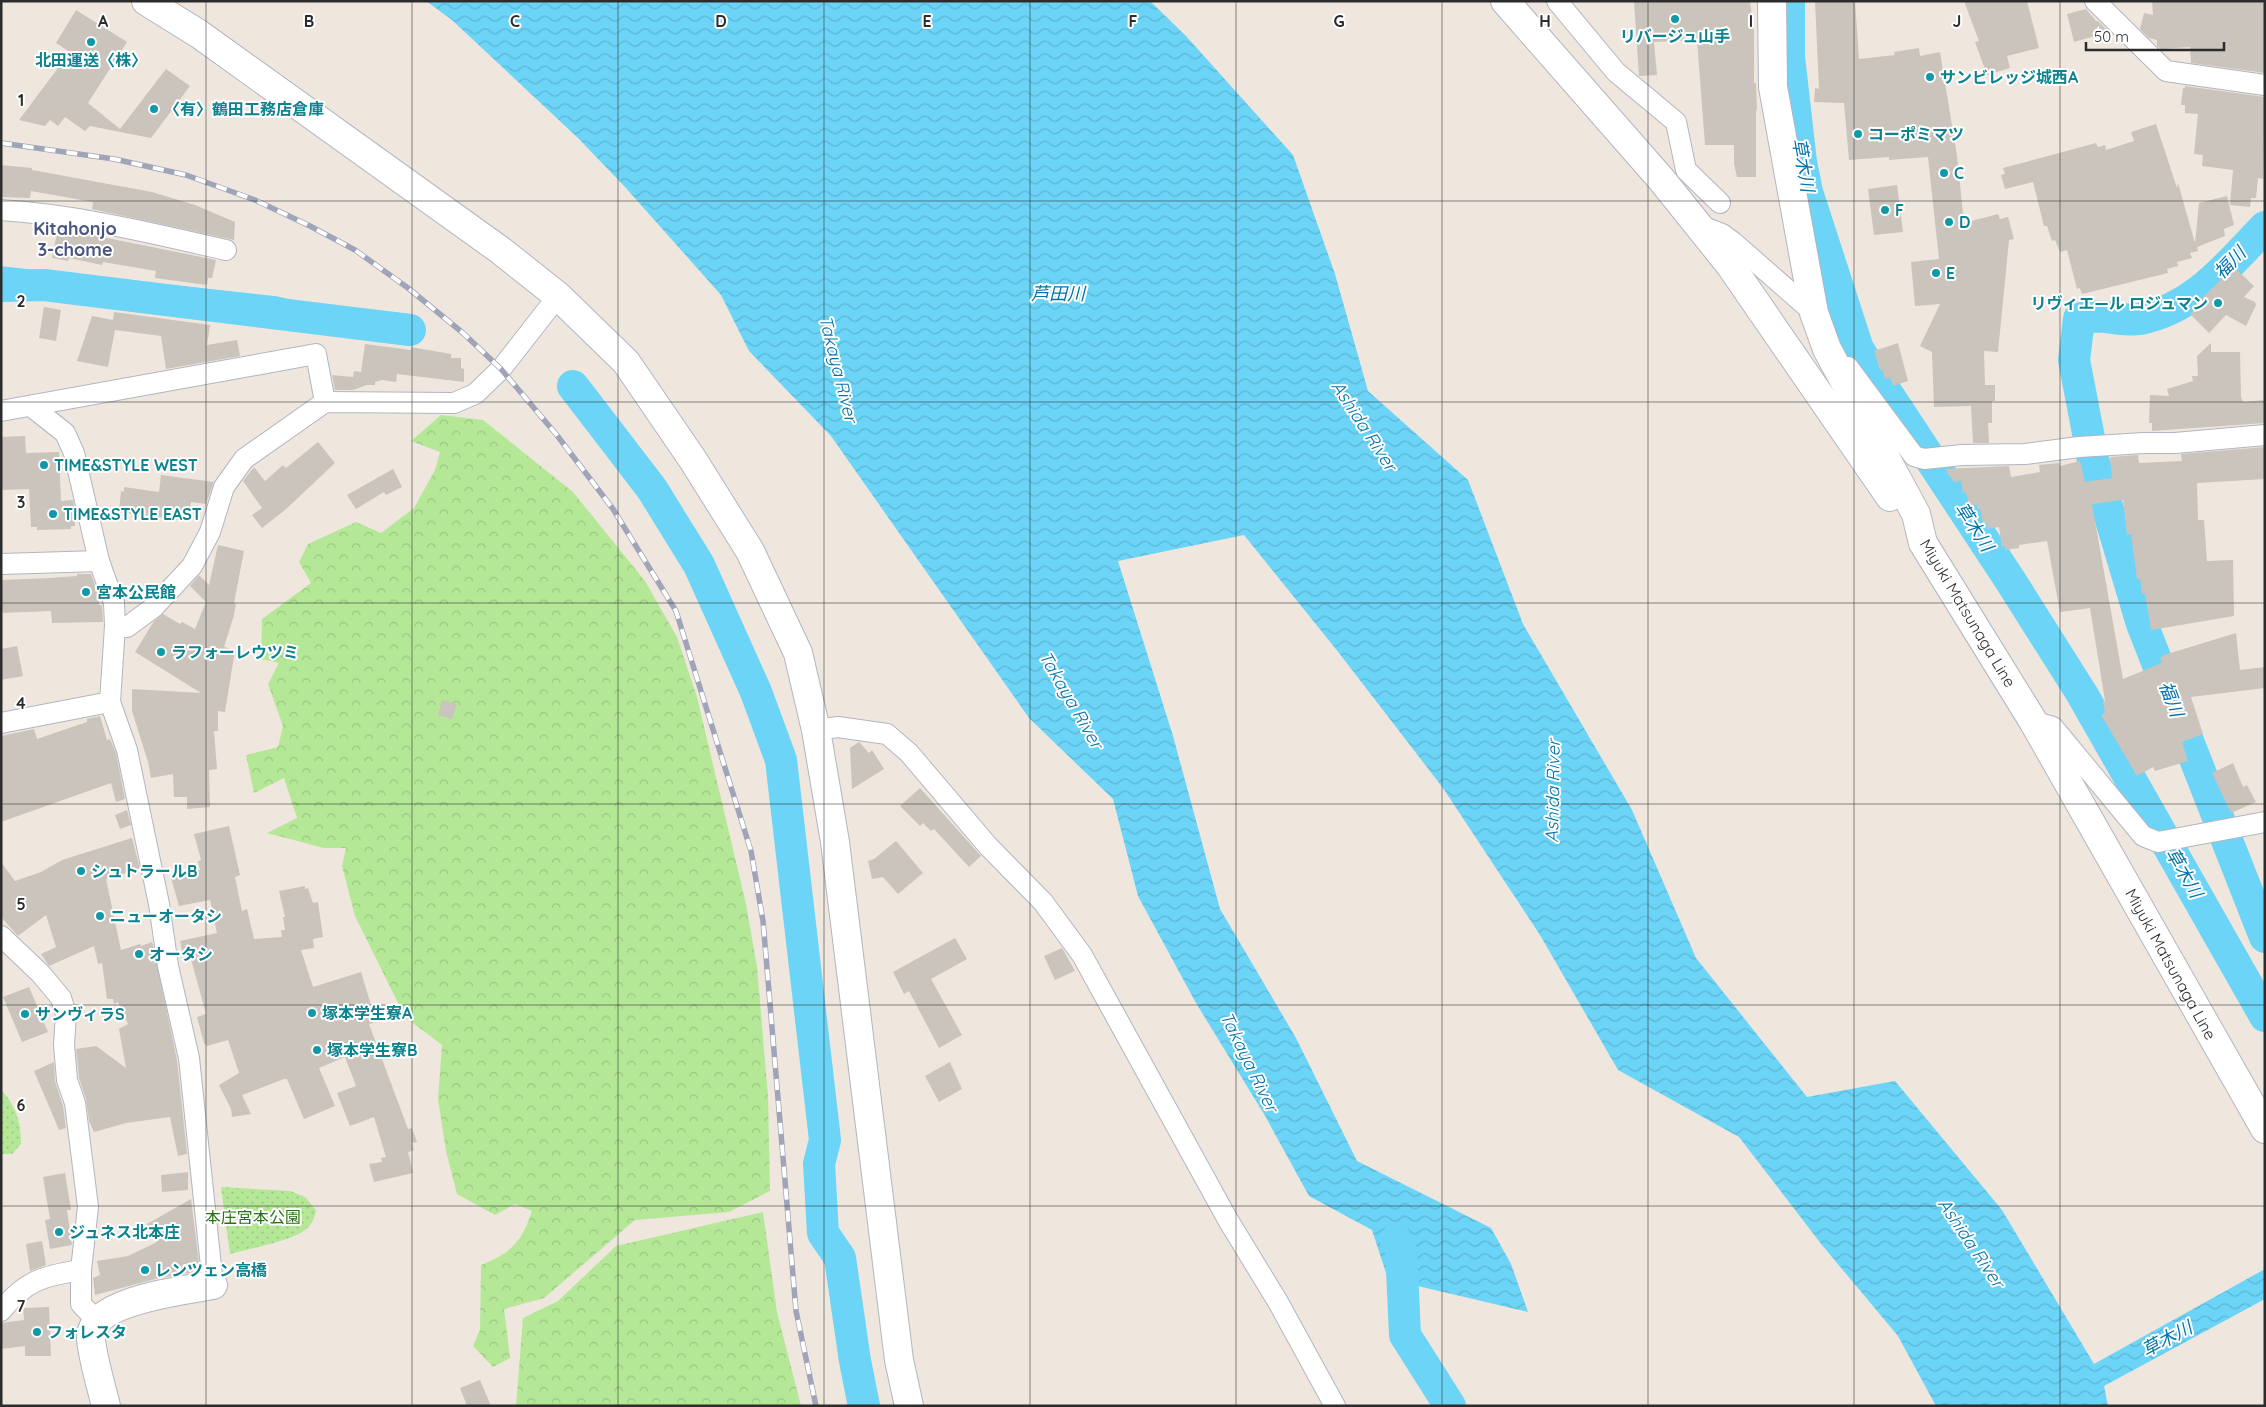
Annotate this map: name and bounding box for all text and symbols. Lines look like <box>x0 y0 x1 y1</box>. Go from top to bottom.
text: A <box>98 11 109 31</box>
text: B <box>304 11 314 31</box>
text: C <box>510 11 520 31</box>
text: D <box>715 11 727 31</box>
text: E <box>922 11 932 31</box>
text: F <box>1129 11 1138 31</box>
text: G <box>1333 11 1345 31</box>
text: H <box>1539 11 1551 31</box>
text: I <box>1749 11 1753 31</box>
text: J <box>1953 11 1961 31</box>
marker: リバージュ山手 <box>1669 13 1681 25</box>
scale bar <box>2086 20 2224 52</box>
place label: リバージュ山手 <box>1620 26 1730 46</box>
text: 50 m <box>2094 27 2129 46</box>
marker: 北田運送〈株〉 <box>85 36 97 48</box>
place label: 北田運送〈株〉 <box>35 50 147 70</box>
place label: サンビレッジ城西A <box>1940 67 2079 87</box>
marker: サンビレッジ城西A <box>1924 71 1936 83</box>
text: 1 <box>18 90 24 110</box>
place label: 〈有〉鶴田工務店倉庫 <box>164 99 324 119</box>
marker: 〈有〉鶴田工務店倉庫 <box>148 103 160 115</box>
place label: コーポミマツ <box>1868 124 1964 144</box>
marker: コーポミマツ <box>1852 128 1864 140</box>
water label: 草木川 <box>1787 136 1820 195</box>
place label: C <box>1954 163 1964 183</box>
marker: C <box>1938 167 1950 179</box>
place label: F <box>1895 200 1904 220</box>
marker: F <box>1879 204 1891 216</box>
place label: D <box>1959 212 1970 232</box>
marker: D <box>1943 216 1955 228</box>
district label: Kitahonjo 3-chome <box>33 217 117 261</box>
water label: 福川 <box>2209 240 2252 284</box>
place label: E <box>1946 263 1955 283</box>
marker: E <box>1930 267 1942 279</box>
water label: 芦田川 <box>1031 282 1087 305</box>
text: 2 <box>16 291 26 311</box>
place label: リヴィエ―ル ロジュマン <box>2030 293 2208 313</box>
marker: リヴィエ―ル ロジュマン <box>2212 297 2224 309</box>
water label: Takaya River <box>814 313 863 427</box>
water label: Ashida River <box>1327 376 1403 477</box>
place label: TIME&STYLE WEST <box>54 455 198 475</box>
marker: TIME&STYLE WEST <box>38 459 50 471</box>
text: 3 <box>17 492 25 512</box>
water label: 草木川 <box>1950 498 2000 557</box>
place label: TIME&STYLE EAST <box>63 504 202 524</box>
marker: TIME&STYLE EAST <box>47 508 59 520</box>
street label: Miyuki Matsunaga Line <box>1916 535 2020 691</box>
place label: 宮本公民館 <box>96 582 176 602</box>
marker: 宮本公民館 <box>80 586 92 598</box>
place label: ラフォーレウツミ <box>171 642 299 662</box>
marker: ラフォーレウツミ <box>155 646 167 658</box>
water label: Takaya River <box>1034 647 1110 754</box>
water label: 福川 <box>2154 678 2189 722</box>
text: 4 <box>16 693 26 713</box>
water label: Ashida River <box>1540 737 1565 843</box>
water label: 草木川 <box>2161 844 2209 904</box>
place label: シュトラールB <box>91 861 197 881</box>
marker: シュトラールB <box>75 865 87 877</box>
street label: Miyuki Matsunaga Line <box>2121 885 2221 1043</box>
text: 5 <box>16 894 26 914</box>
place label: ニューオータシ <box>110 906 222 926</box>
marker: ニューオータシ <box>94 910 106 922</box>
place label: オータシ <box>149 944 213 964</box>
marker: オータシ <box>133 948 145 960</box>
place label: 塚本学生寮A <box>322 1003 413 1023</box>
place label: サンヴィラS <box>35 1004 125 1024</box>
marker: 塚本学生寮A <box>306 1007 318 1019</box>
marker: サンヴィラS <box>19 1008 31 1020</box>
water label: Takaya River <box>1215 1008 1285 1118</box>
place label: 塚本学生寮B <box>327 1040 417 1060</box>
marker: 塚本学生寮B <box>311 1044 323 1056</box>
text: 6 <box>17 1095 26 1115</box>
water label: Ashida River <box>1933 1193 2011 1294</box>
park label: 本庄宮本公園 <box>205 1207 301 1227</box>
place label: ジュネス北本庄 <box>69 1222 180 1242</box>
marker: ジュネス北本庄 <box>53 1226 65 1238</box>
place label: レンツェン高橋 <box>155 1260 267 1280</box>
marker: レンツェン高橋 <box>139 1264 151 1276</box>
text: 7 <box>17 1296 26 1316</box>
water label: 草木川 <box>2138 1315 2198 1361</box>
place label: フォレスタ <box>47 1322 127 1342</box>
marker: フォレスタ <box>31 1326 43 1338</box>

